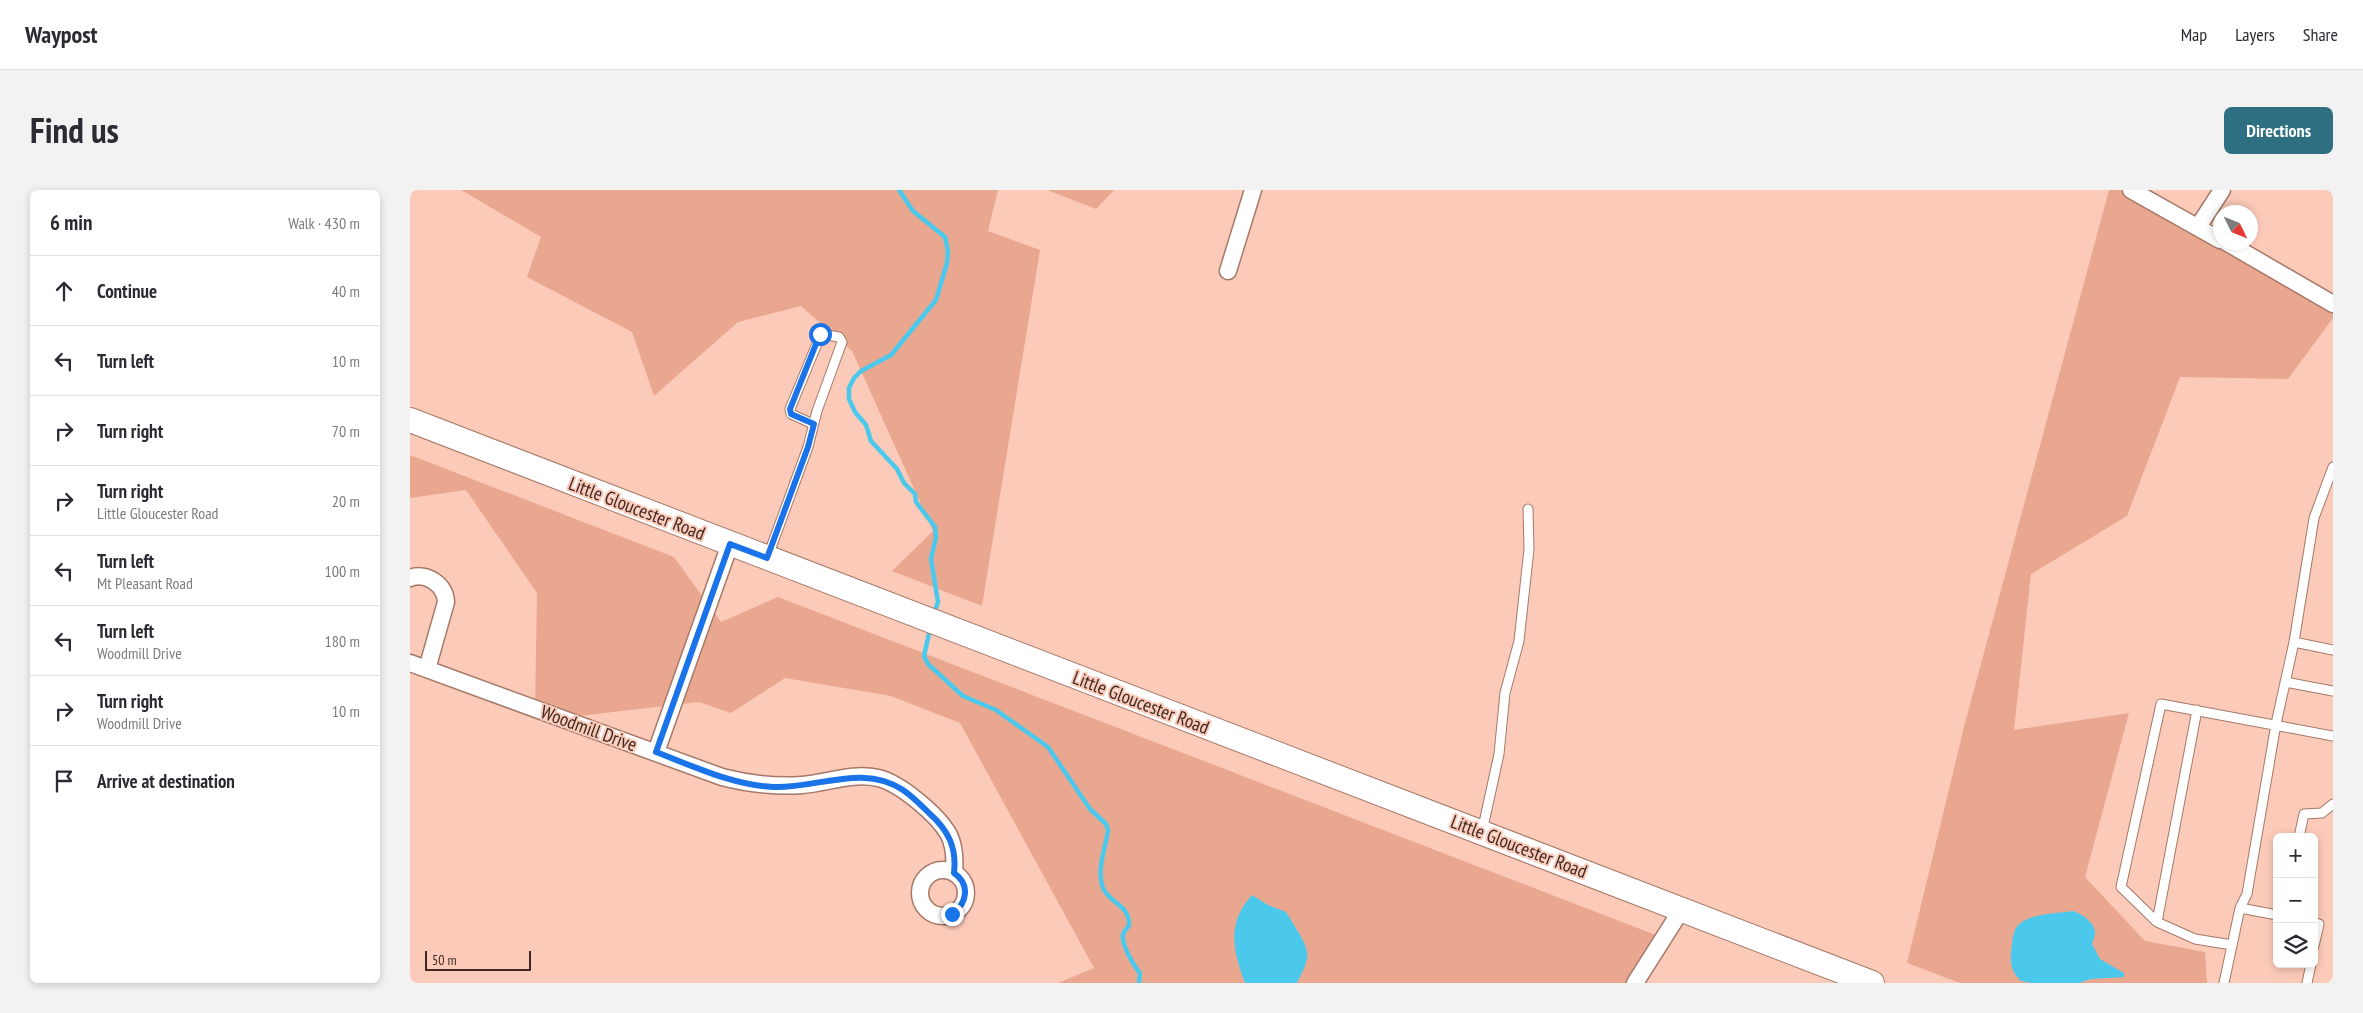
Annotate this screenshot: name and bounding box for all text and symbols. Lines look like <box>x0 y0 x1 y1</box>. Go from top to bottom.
text: Waypost <box>25 19 98 50</box>
text: Map <box>2181 23 2207 46</box>
text: Layers <box>2235 23 2275 46</box>
text: Share <box>2303 23 2338 46</box>
text: Find us <box>30 107 119 153</box>
button: Directions <box>2224 107 2333 154</box>
north arrow <box>2213 205 2258 250</box>
text: 6 min <box>50 209 92 236</box>
text: Walk · 430 m <box>288 213 360 233</box>
icon: ahead <box>50 277 78 305</box>
text: Continue <box>97 279 157 303</box>
text: 40 m <box>332 281 360 301</box>
route start <box>809 323 832 346</box>
icon: left <box>50 347 78 375</box>
text: Turn left <box>97 349 154 373</box>
text: 10 m <box>332 351 360 371</box>
icon: right <box>50 417 78 445</box>
text: Turn right <box>97 419 163 443</box>
text: 70 m <box>332 421 360 441</box>
street label: Little Gloucester Road <box>565 471 709 545</box>
text: Turn right <box>97 479 163 503</box>
icon: right <box>50 487 78 515</box>
text: 20 m <box>332 491 360 511</box>
text: Little Gloucester Road <box>97 503 219 523</box>
text: Turn left <box>97 549 154 573</box>
icon: left <box>50 557 78 585</box>
text: 100 m <box>325 561 360 581</box>
text: Mt Pleasant Road <box>97 573 193 593</box>
text: Turn left <box>97 619 154 643</box>
icon: left <box>50 627 78 655</box>
text: 180 m <box>325 631 360 651</box>
text: Woodmill Drive <box>97 643 182 663</box>
street label: Little Gloucester Road <box>1069 665 1213 739</box>
text: Turn right <box>97 689 163 713</box>
icon: right <box>50 697 78 725</box>
street label: Woodmill Drive <box>538 700 641 757</box>
text: 10 m <box>332 701 360 721</box>
text: Woodmill Drive <box>97 713 182 733</box>
icon: arrive <box>50 767 78 795</box>
text: Arrive at destination <box>97 769 235 793</box>
street label: Little Gloucester Road <box>1447 809 1591 883</box>
map controls <box>2273 833 2318 968</box>
button: + <box>2273 833 2318 878</box>
button: − <box>2273 878 2318 923</box>
route end <box>941 903 964 926</box>
button: layers <box>2273 923 2318 968</box>
scale bar <box>425 948 531 971</box>
text: 50 m <box>432 951 457 969</box>

